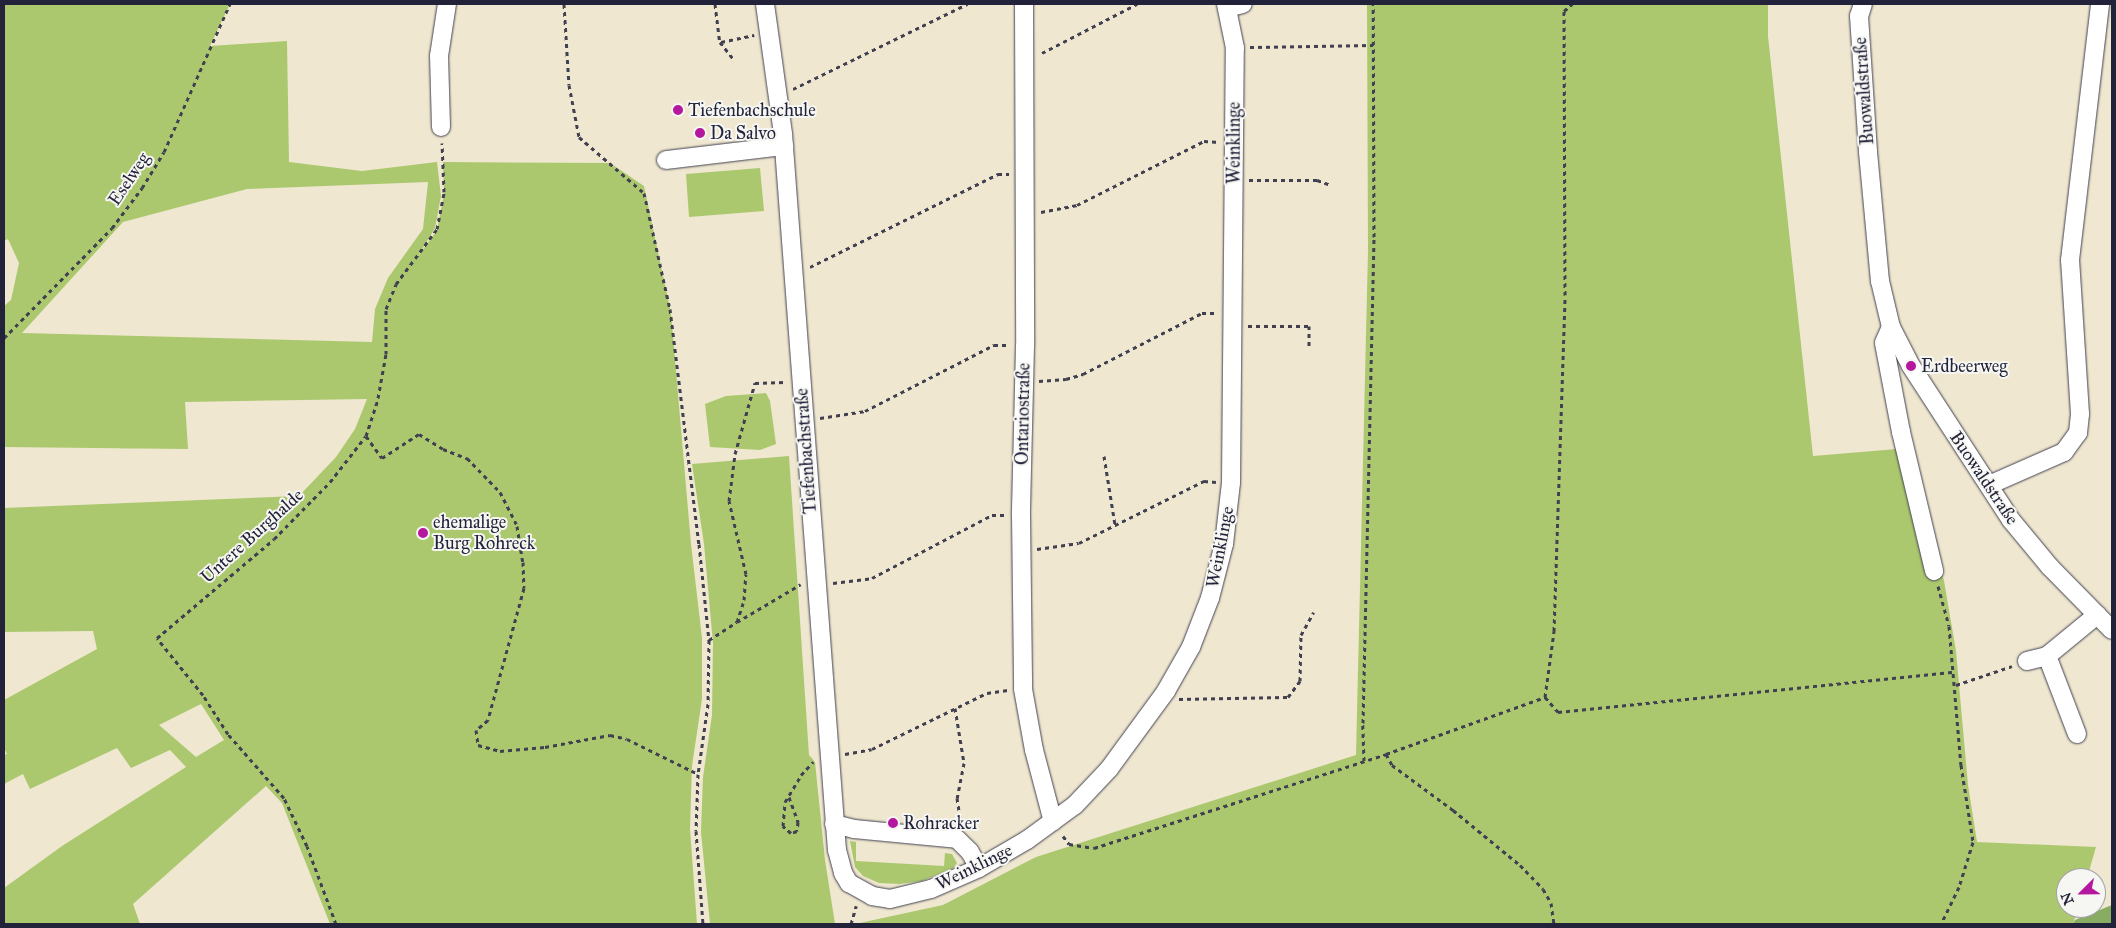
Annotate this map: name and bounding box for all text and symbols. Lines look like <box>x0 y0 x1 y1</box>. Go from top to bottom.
street label: Buowaldstraße <box>1849 36 1879 146</box>
place label: Tiefenbachschule <box>688 99 816 121</box>
street label: Weinklinge <box>1223 102 1245 184</box>
marker: Tiefenbachschule <box>672 104 684 116</box>
place label: Da Salvo <box>710 122 776 144</box>
marker: Da Salvo <box>694 127 706 139</box>
street label: Eselweg <box>104 148 154 210</box>
place label: Erdbeerweg <box>1921 355 2008 377</box>
marker: Erdbeerweg <box>1905 360 1917 372</box>
street label: Ontariostraße <box>1011 363 1035 465</box>
street label: Tiefenbachstraße <box>791 387 821 515</box>
street label: Buowaldstraße <box>1945 427 2023 529</box>
street label: Untere Burghalde <box>196 484 308 588</box>
street label: Weinklinge <box>1202 505 1238 589</box>
place label: ehemalige Burg Rohreck <box>433 512 535 554</box>
marker: ehemalige Burg Rohreck <box>417 527 429 539</box>
place label: Rohracker <box>903 812 979 834</box>
marker: Rohracker <box>887 817 899 829</box>
street label: Weinklinge <box>932 839 1016 895</box>
north arrow <box>2056 868 2106 918</box>
text: N <box>2058 890 2078 907</box>

